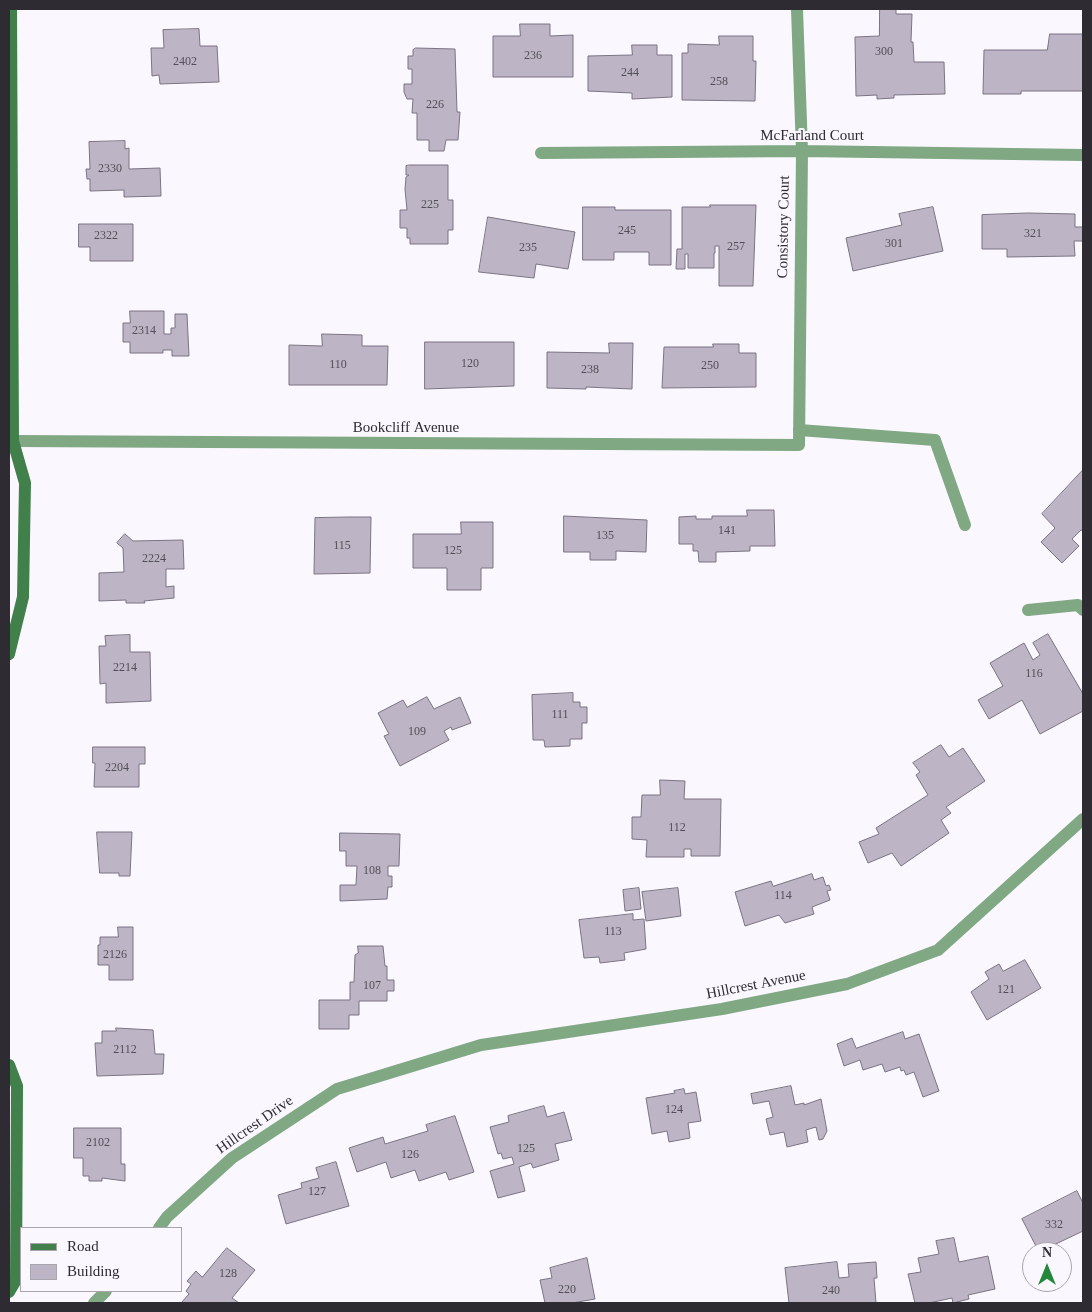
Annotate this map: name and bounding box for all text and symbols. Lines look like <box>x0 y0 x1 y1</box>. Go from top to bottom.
house number: 300 <box>875 45 893 59</box>
house number: 236 <box>524 49 542 63</box>
house number: 2402 <box>173 55 197 69</box>
house number: 244 <box>621 66 639 80</box>
house number: 258 <box>710 75 728 89</box>
house number: 226 <box>426 98 444 112</box>
street label: McFarland Court <box>760 127 864 145</box>
house number: 2330 <box>98 162 122 176</box>
street label: Consistory Court <box>774 175 794 279</box>
house number: 225 <box>421 198 439 212</box>
house number: 245 <box>618 224 636 238</box>
house number: 321 <box>1024 227 1042 241</box>
house number: 2322 <box>94 229 118 243</box>
house number: 301 <box>885 237 903 251</box>
house number: 257 <box>727 240 745 254</box>
house number: 235 <box>519 241 537 255</box>
house number: 2314 <box>132 324 156 338</box>
house number: 120 <box>461 357 479 371</box>
house number: 110 <box>329 358 347 372</box>
house number: 250 <box>701 359 719 373</box>
house number: 238 <box>581 363 599 377</box>
street label: Bookcliff Avenue <box>353 419 459 437</box>
house number: 141 <box>718 524 736 538</box>
house number: 135 <box>596 529 614 543</box>
house number: 115 <box>333 539 351 553</box>
house number: 125 <box>444 544 462 558</box>
house number: 2224 <box>142 552 166 566</box>
house number: 2214 <box>113 661 137 675</box>
house number: 116 <box>1025 667 1043 681</box>
house number: 111 <box>551 708 569 722</box>
house number: 109 <box>408 725 426 739</box>
house number: 2204 <box>105 761 129 775</box>
house number: 112 <box>668 821 686 835</box>
house number: 108 <box>363 864 381 878</box>
house number: 114 <box>774 889 792 903</box>
house number: 113 <box>604 925 622 939</box>
house number: 2126 <box>103 948 127 962</box>
street label: Hillcrest Avenue <box>705 967 807 1003</box>
house number: 107 <box>363 979 381 993</box>
house number: 121 <box>997 983 1015 997</box>
house number: 2112 <box>113 1043 137 1057</box>
street label: Hillcrest Drive <box>213 1092 297 1158</box>
house number: 124 <box>665 1103 683 1117</box>
house number: 2102 <box>86 1136 110 1150</box>
house number: 125 <box>517 1142 535 1156</box>
house number: 126 <box>401 1148 419 1162</box>
house number: 127 <box>308 1185 326 1199</box>
house number: 332 <box>1045 1218 1063 1232</box>
legend <box>20 1227 182 1292</box>
text: Road <box>67 1238 99 1254</box>
north arrow <box>1022 1242 1072 1292</box>
text: N <box>1042 1245 1052 1260</box>
text: Building <box>67 1263 120 1279</box>
house number: 128 <box>219 1267 237 1281</box>
house number: 220 <box>558 1283 576 1297</box>
house number: 240 <box>822 1284 840 1298</box>

